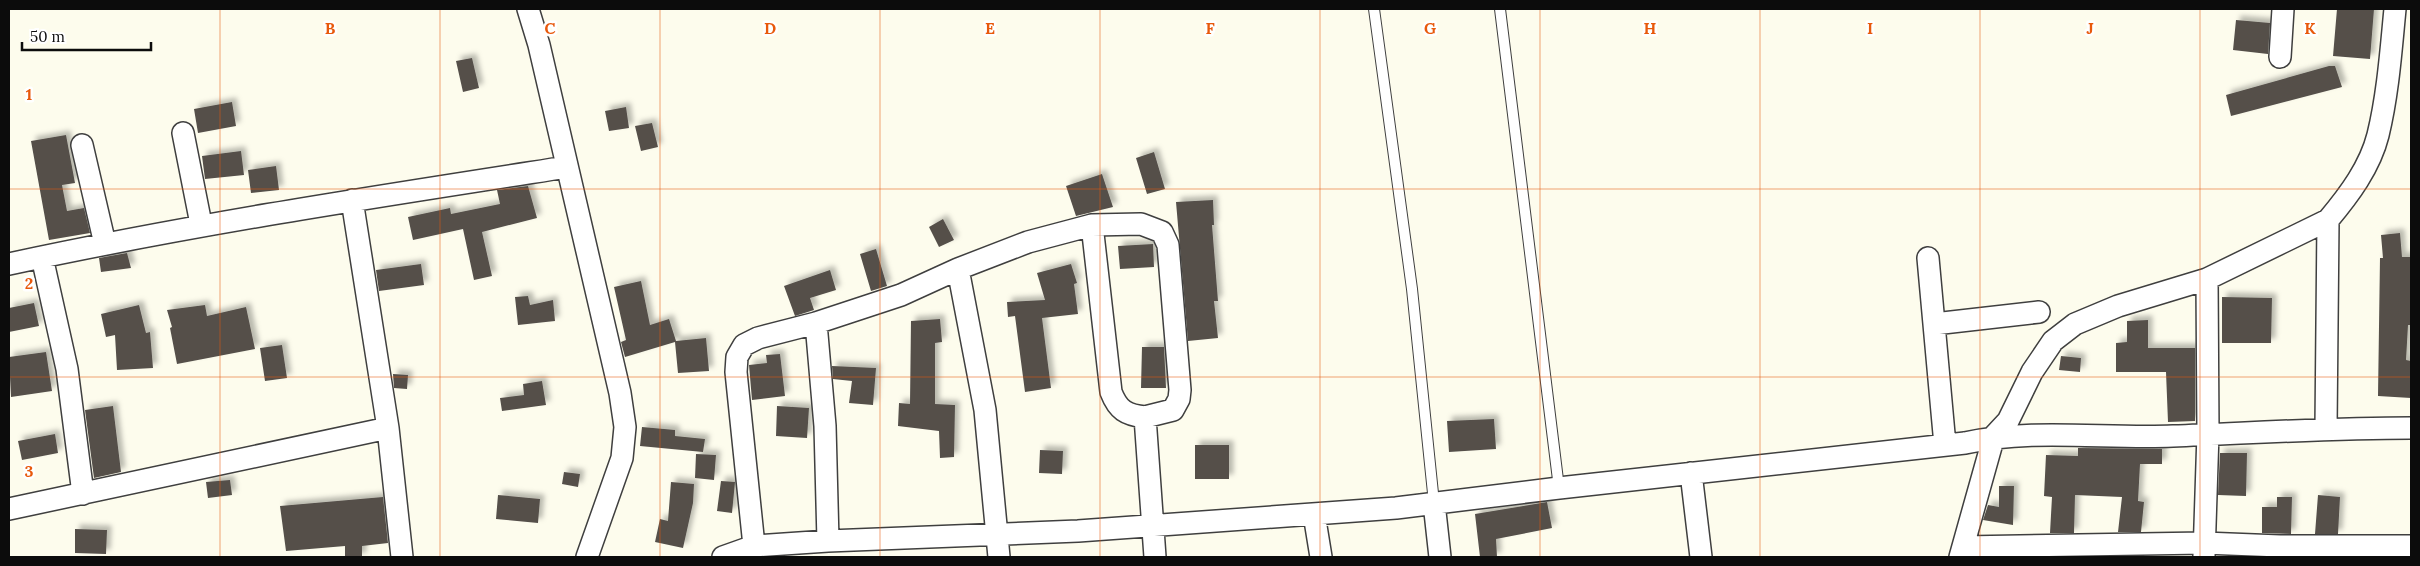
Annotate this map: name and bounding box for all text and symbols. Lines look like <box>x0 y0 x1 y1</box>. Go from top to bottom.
text: B <box>325 18 336 38</box>
text: C <box>544 18 556 38</box>
text: D <box>764 18 776 38</box>
text: E <box>985 18 995 38</box>
text: F <box>1205 18 1215 38</box>
text: G <box>1424 18 1436 38</box>
text: H <box>1644 18 1657 38</box>
text: I <box>1867 18 1873 38</box>
text: J <box>2086 18 2094 38</box>
text: K <box>2304 18 2316 38</box>
scale bar <box>22 20 151 52</box>
text: 50 m <box>30 27 65 46</box>
text: 1 <box>26 84 32 104</box>
text: 2 <box>25 273 33 293</box>
text: 3 <box>25 461 34 481</box>

